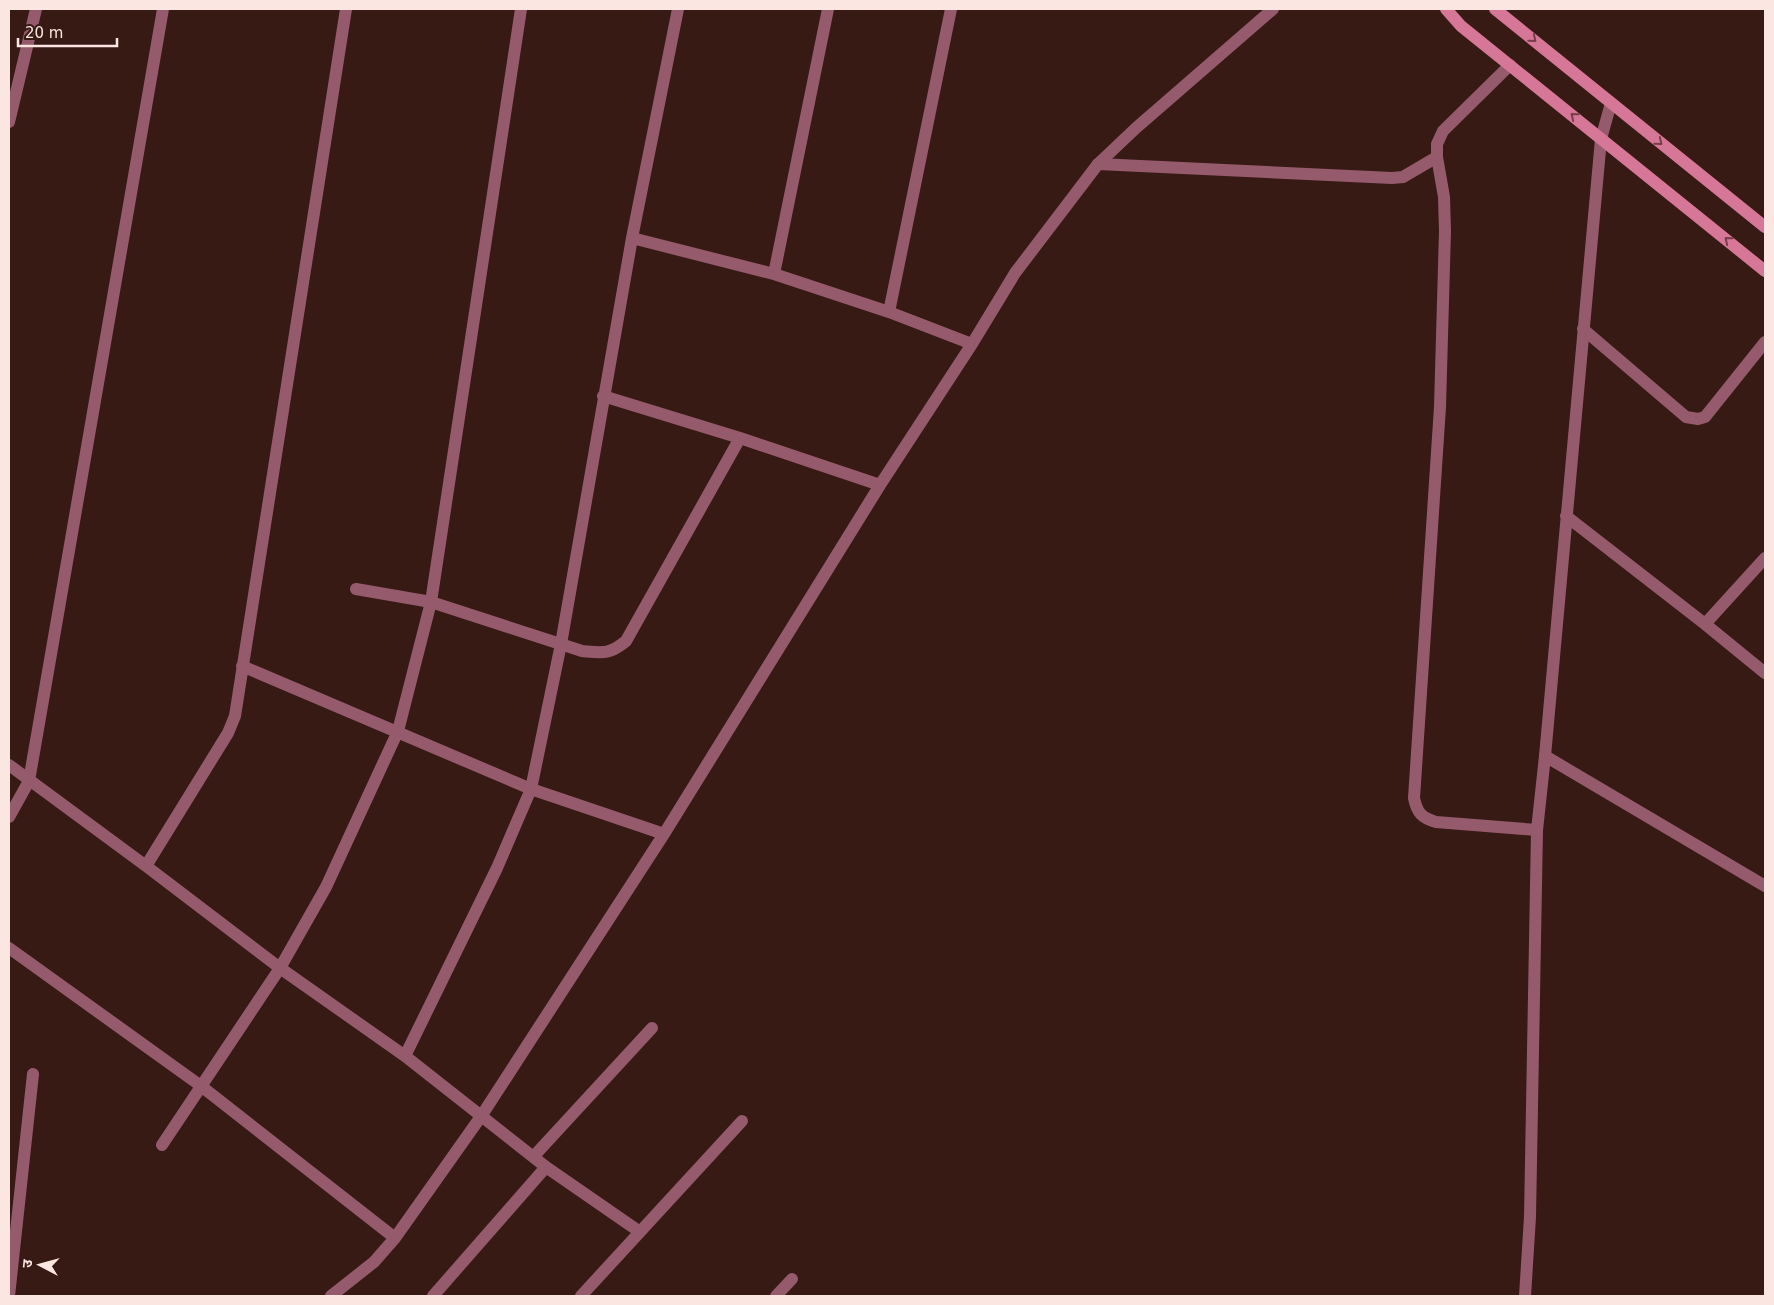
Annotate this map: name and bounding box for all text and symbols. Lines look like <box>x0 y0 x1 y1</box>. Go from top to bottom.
scale bar <box>18 15 116 47</box>
text: 20 m <box>25 24 63 42</box>
one-way arrow <box>1527 33 1536 41</box>
one-way arrow <box>1571 114 1580 122</box>
one-way arrow <box>1653 136 1662 144</box>
one-way arrow <box>1724 237 1733 246</box>
north arrow <box>15 1240 65 1290</box>
text: उ <box>19 1258 36 1269</box>

